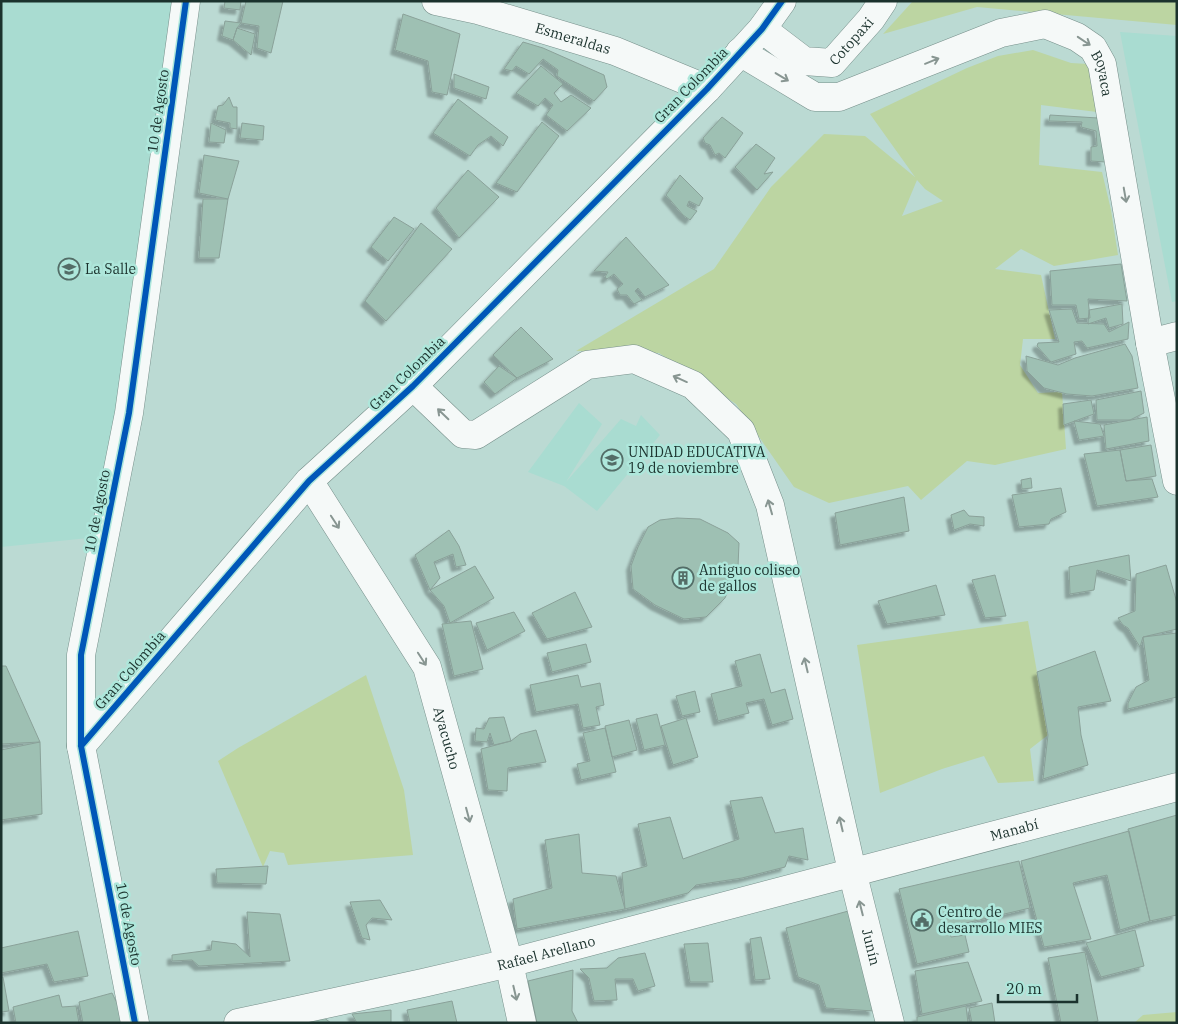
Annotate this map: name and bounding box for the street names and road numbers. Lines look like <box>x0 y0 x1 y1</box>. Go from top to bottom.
street label: Cotopaxi <box>825 13 877 69</box>
street label: Esmeraldas <box>533 19 613 58</box>
street label: Gran Colombia <box>650 43 732 127</box>
street label: Boyaca <box>1087 47 1116 98</box>
street label: 10 de Agosto <box>143 68 173 154</box>
street label: Gran Colombia <box>365 332 449 414</box>
street label: 10 de Agosto <box>80 468 114 554</box>
street label: Gran Colombia <box>91 627 169 713</box>
street label: Ayacucho <box>429 705 464 771</box>
street label: Manabí <box>988 815 1040 845</box>
street label: 10 de Agosto <box>112 881 146 967</box>
street label: Junín <box>858 927 884 968</box>
street label: Rafael Arellano <box>495 932 597 974</box>

